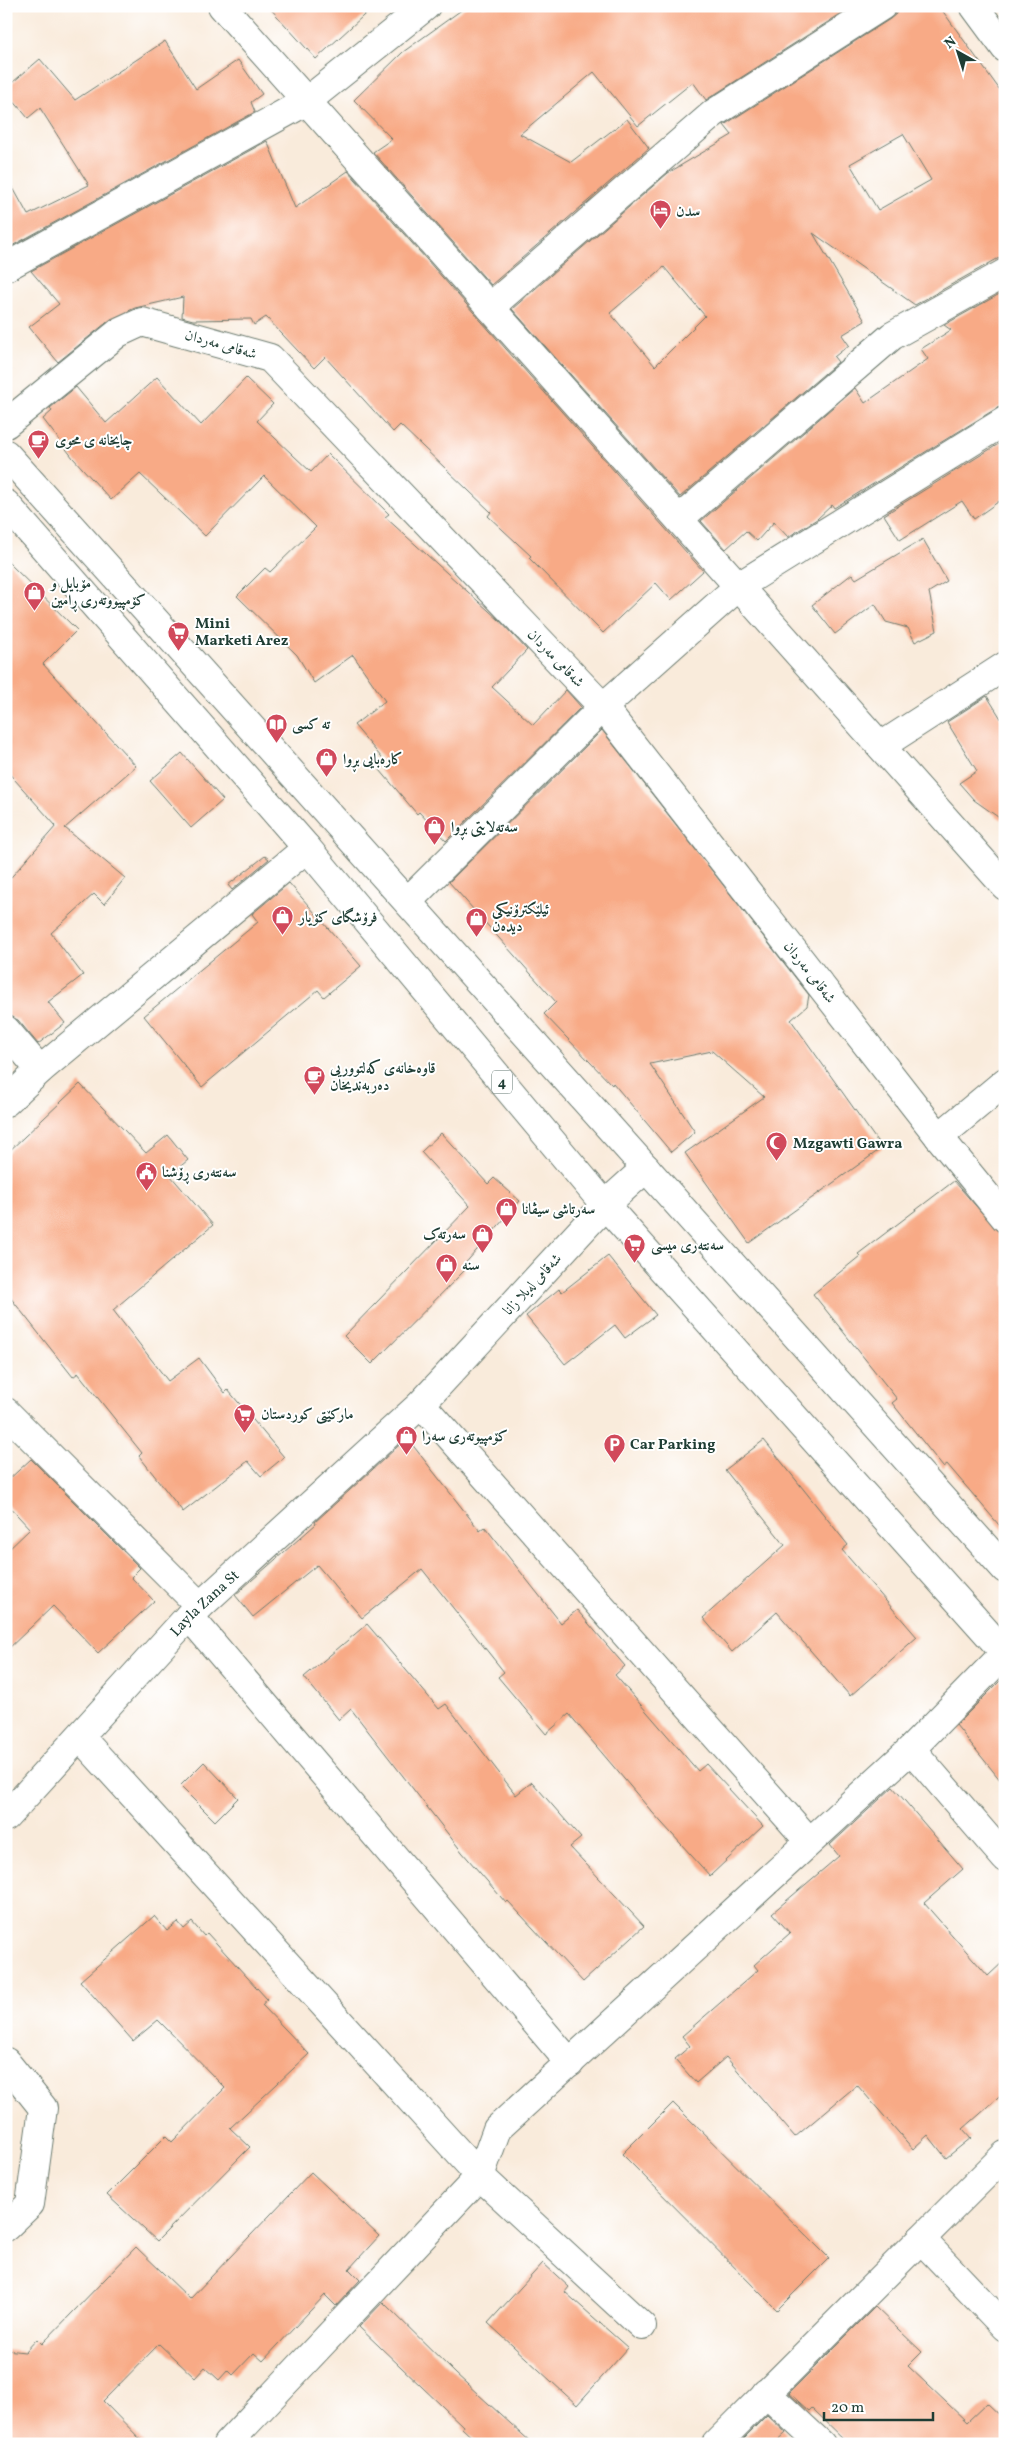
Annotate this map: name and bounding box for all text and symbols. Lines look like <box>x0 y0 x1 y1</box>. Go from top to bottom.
north arrow <box>934 28 984 78</box>
text: N <box>941 32 961 54</box>
hotel icon: سدن <box>648 199 672 230</box>
place label: سدن <box>676 202 700 223</box>
street label: شەقامی مەردان <box>182 325 259 366</box>
cafe icon: چايخانه ى محوى <box>27 428 51 459</box>
place label: چايخانه ى محوى <box>55 431 132 452</box>
place label: مۆبایل و کۆمپیووتەری ڕامین <box>49 574 146 613</box>
shop icon: مۆبایل و کۆمپیووتەری ڕامین <box>23 580 47 611</box>
place label: Mini Marketi Arez <box>195 614 289 652</box>
supermarket icon: Mini Marketi Arez <box>167 620 191 651</box>
street label: شەقامی مەردان <box>522 625 588 693</box>
library icon: ته كسى <box>264 712 288 743</box>
place label: ته كسى <box>292 715 331 736</box>
shop icon: کارەبایی بڕوا <box>315 747 339 778</box>
place label: کارەبایی بڕوا <box>343 750 403 773</box>
shop icon: سه‌ته‌لایتی بڕوا <box>423 815 447 846</box>
place label: سه‌ته‌لایتی بڕوا <box>451 818 518 841</box>
place label: ئیلێکترۆنیکی دیدەن <box>492 900 550 938</box>
shop icon: فرۆشگای کۆیار <box>271 905 295 936</box>
shop icon: ئیلێکترۆنیکی دیدەن <box>464 906 488 937</box>
place label: فرۆشگای کۆیار <box>297 907 377 929</box>
street label: شەقامی مەردان <box>778 937 840 1009</box>
place label: قاوەخانەی کەلتووریی دەربەندیخان <box>329 1059 436 1097</box>
cafe icon: قاوەخانەی کەلتووریی دەربەندیخان <box>302 1065 326 1096</box>
road number: 4 <box>492 1070 512 1094</box>
mosque icon: Mzgawti Gawra <box>765 1131 789 1162</box>
place label: Mzgawti Gawra <box>793 1134 902 1155</box>
public building icon: سەنتەری ڕۆشنا <box>134 1160 158 1191</box>
place label: سەنتەری ڕۆشنا <box>162 1163 237 1185</box>
shop icon: سەرتاشی سیڤانا <box>494 1197 518 1228</box>
place label: سەرتاشی سیڤانا <box>522 1200 595 1221</box>
shop icon: سەرتەک <box>470 1222 494 1253</box>
place label: سەرتەک <box>423 1225 466 1246</box>
supermarket icon: سەنتەری میسی <box>623 1233 647 1264</box>
place label: سەنتەری میسی <box>651 1236 724 1257</box>
street label: شەقامی لەیلا زانا <box>499 1249 567 1321</box>
shop icon: سنە <box>434 1253 458 1284</box>
place label: سنە <box>462 1256 480 1277</box>
supermarket icon: مارکێتی کوردستان <box>233 1402 257 1433</box>
place label: مارکێتی کوردستان <box>261 1405 354 1426</box>
shop icon: کۆمپیوتەری سەرا <box>394 1424 418 1455</box>
place label: کۆمپیوتەری سەرا <box>422 1427 508 1448</box>
parking icon: Car Parking <box>602 1432 626 1463</box>
place label: Car Parking <box>630 1435 715 1456</box>
street label: Layla Zana St <box>166 1566 245 1642</box>
scale bar <box>824 2390 932 2422</box>
text: 20 m <box>831 2398 864 2419</box>

